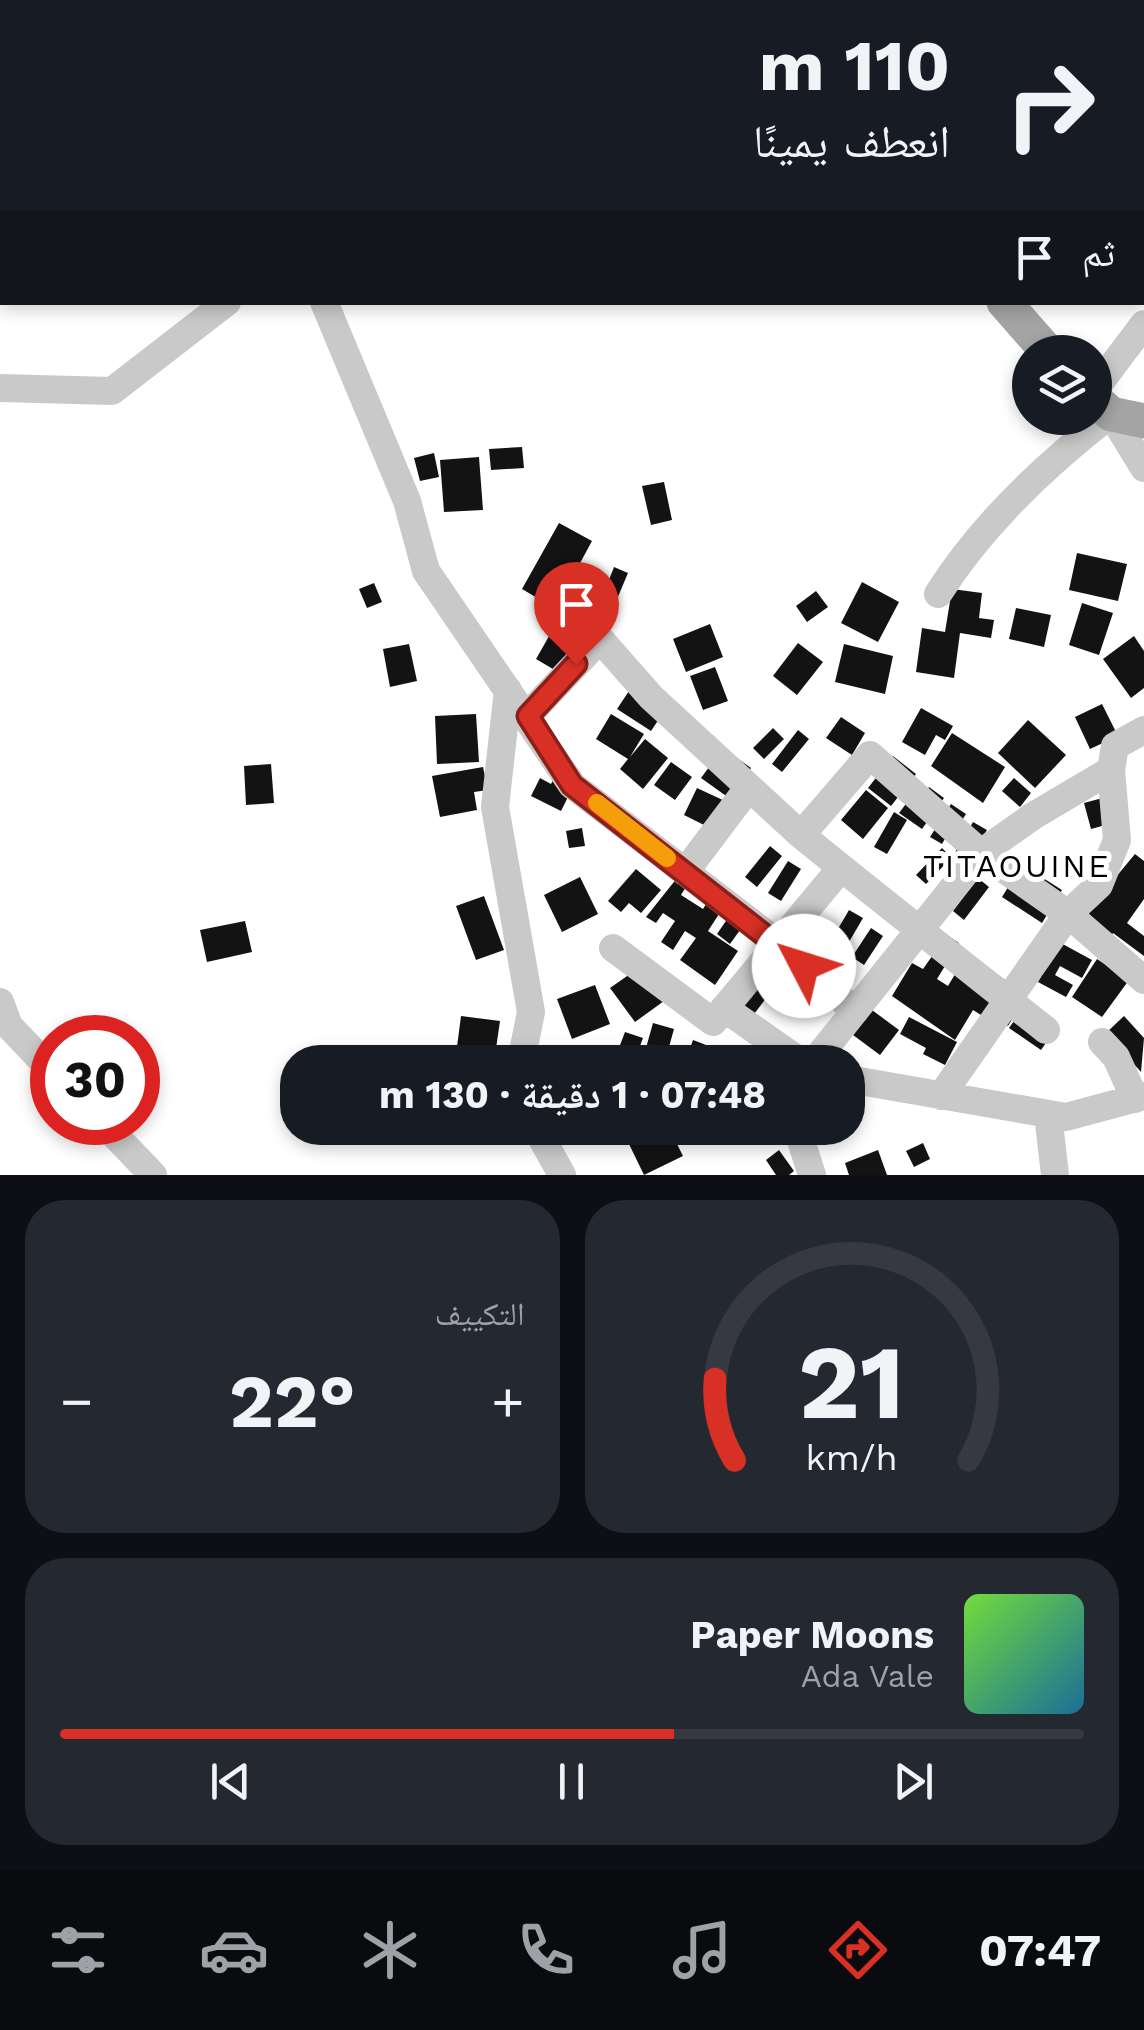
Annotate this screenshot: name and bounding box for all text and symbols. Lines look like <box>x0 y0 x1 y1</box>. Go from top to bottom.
text: 110 m <box>759 25 950 107</box>
icon: right <box>985 40 1115 170</box>
text: انعطف يمينًا <box>753 115 950 168</box>
icon: arrive <box>1007 230 1062 285</box>
text: ثم <box>1082 231 1115 275</box>
map controls <box>1012 335 1112 435</box>
button: layers <box>1012 335 1112 435</box>
pin <box>534 562 619 665</box>
icon: arrive <box>549 577 604 632</box>
district label: TITAOUINE <box>923 847 1111 885</box>
position arrow <box>752 914 856 1018</box>
speed limit sign: 30 <box>30 1015 160 1145</box>
text: 07:48 · 1 دقيقة · 130 m <box>379 1073 766 1117</box>
text: التكييف <box>435 1295 525 1333</box>
text: 21 <box>798 1321 905 1443</box>
text: 22° <box>229 1357 356 1445</box>
text: − <box>60 1369 93 1433</box>
text: + <box>491 1369 525 1433</box>
text: km/h <box>806 1437 898 1479</box>
text: Paper Moons <box>690 1613 934 1657</box>
text: Ada Vale <box>801 1657 934 1695</box>
icon: previous <box>203 1754 258 1809</box>
icon: pause <box>544 1754 599 1809</box>
icon: next <box>886 1754 941 1809</box>
icon: filters <box>43 1915 113 1985</box>
icon: car <box>199 1915 269 1985</box>
icon: climate <box>355 1915 425 1985</box>
icon: phone <box>511 1915 581 1985</box>
icon: music <box>667 1915 737 1985</box>
icon: directions <box>823 1915 893 1985</box>
text: 07:47 <box>979 1924 1101 1977</box>

